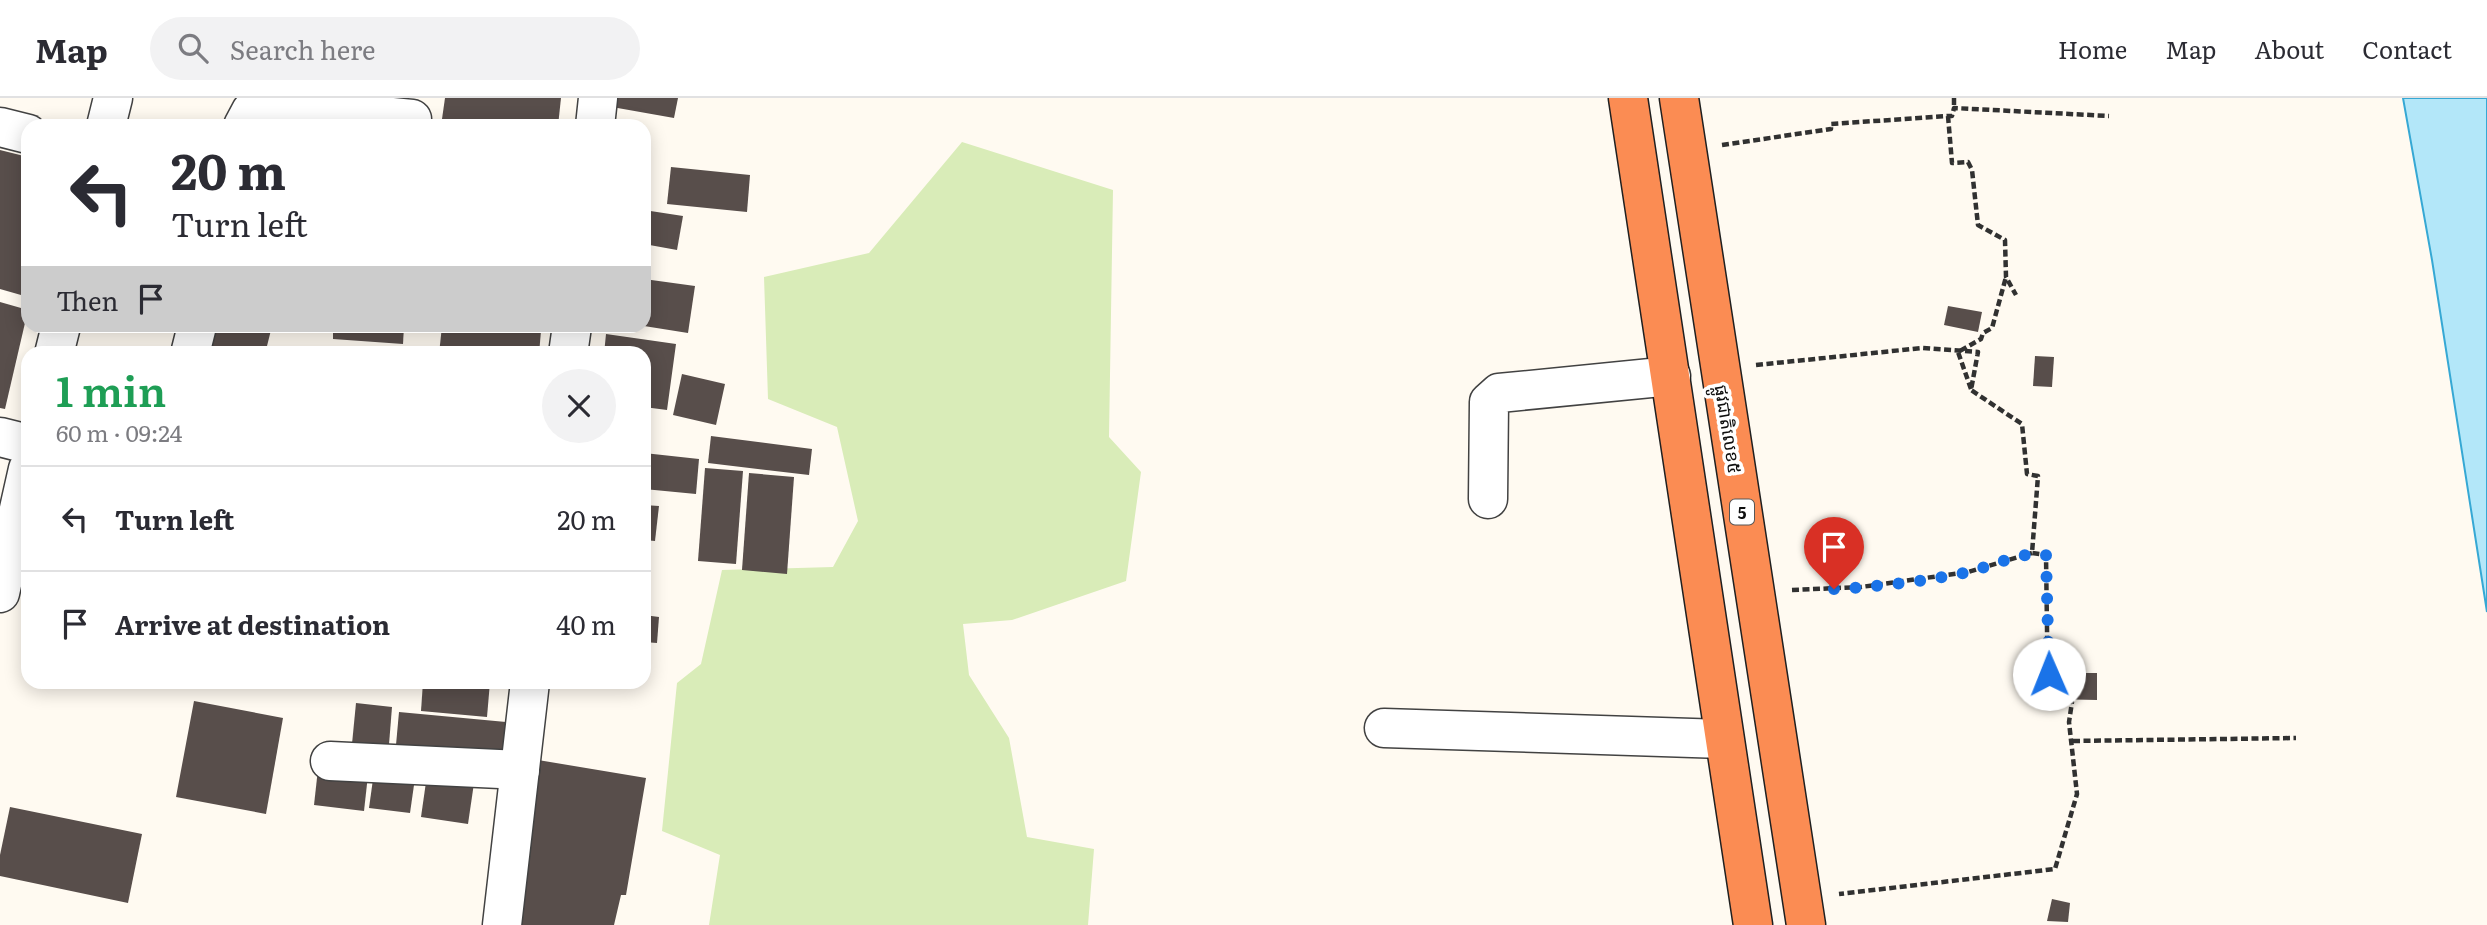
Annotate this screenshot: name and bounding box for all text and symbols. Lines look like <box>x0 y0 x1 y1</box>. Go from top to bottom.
search box <box>150 17 640 80</box>
text: Map <box>35 24 108 73</box>
icon: search <box>174 29 212 67</box>
text: Search here <box>230 29 376 68</box>
text: Home <box>2058 31 2127 66</box>
text: Map <box>2165 31 2216 66</box>
text: About <box>2254 31 2324 66</box>
text: Contact <box>2362 31 2452 66</box>
text: 20 m <box>171 132 286 205</box>
icon: left <box>56 147 147 238</box>
text: Turn left <box>171 199 308 247</box>
text: Then <box>56 280 118 319</box>
icon: arrive <box>132 280 170 318</box>
text: 1 min <box>56 358 166 420</box>
button: close <box>542 369 616 443</box>
street label: ផ្លូវជាតិលេខ៥ <box>1704 382 1749 476</box>
text: 60 m · 09:24 <box>56 415 183 449</box>
text: Turn left <box>115 499 234 538</box>
text: 20 m <box>557 499 616 538</box>
icon: left <box>56 500 94 538</box>
road number: 5 <box>1730 500 1754 524</box>
pin <box>1804 517 1864 589</box>
icon: arrive <box>1815 528 1853 566</box>
text: Arrive at destination <box>115 604 390 643</box>
text: 40 m <box>556 604 616 643</box>
icon: arrive <box>56 605 94 643</box>
position arrow <box>2012 637 2086 711</box>

